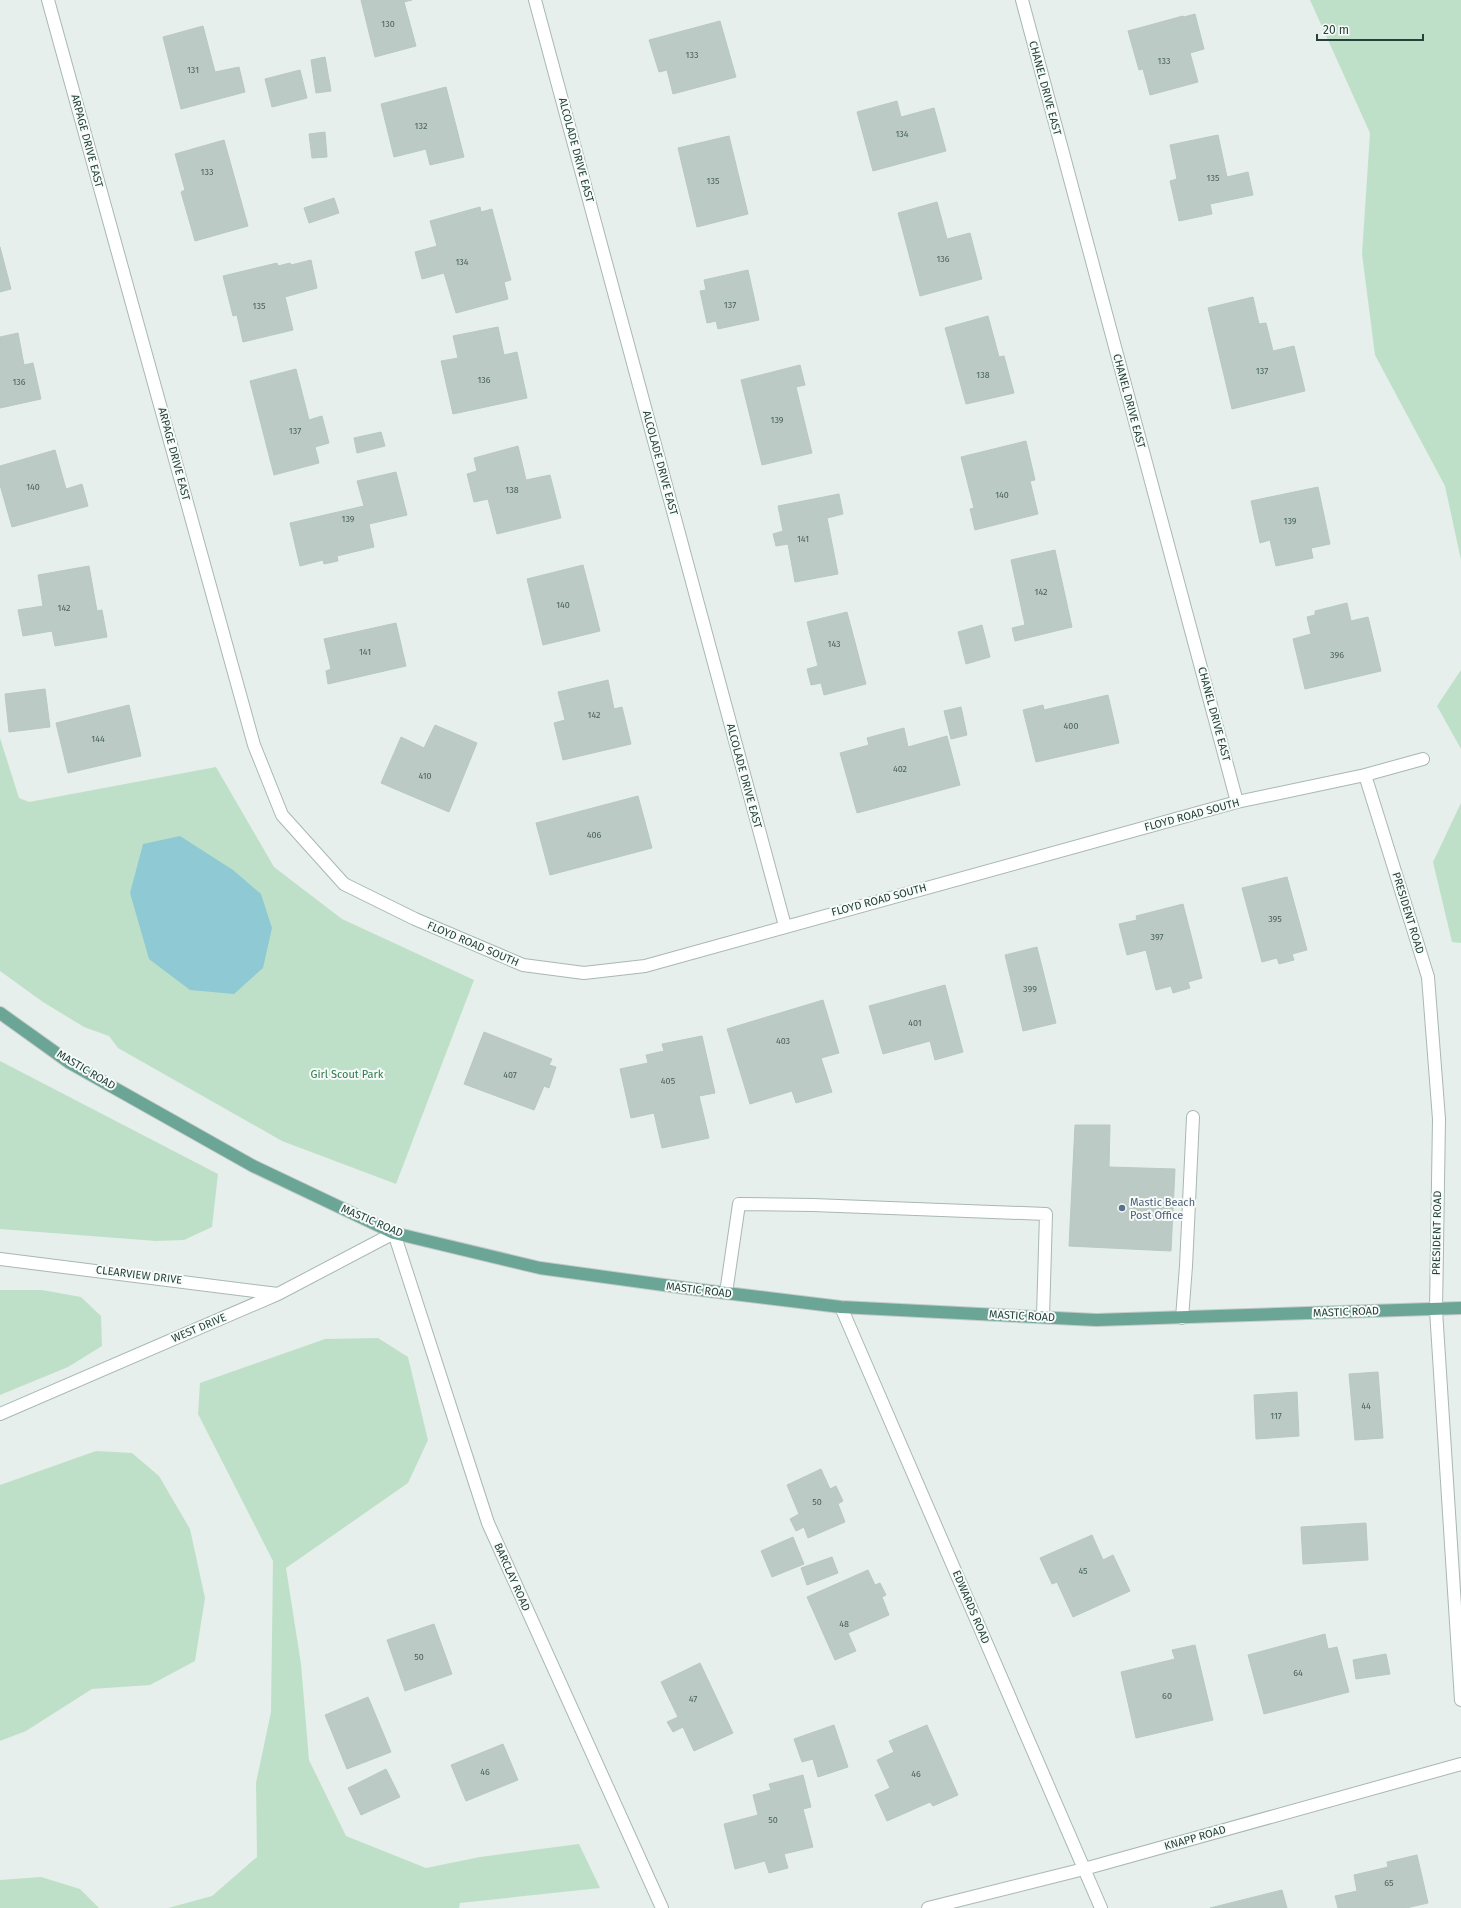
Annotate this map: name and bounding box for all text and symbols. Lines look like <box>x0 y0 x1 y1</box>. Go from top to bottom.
scale bar <box>1317 16 1423 42</box>
house number: 130 <box>381 19 395 29</box>
text: 20 m <box>1323 23 1349 37</box>
street label: CHANEL DRIVE EAST <box>1026 39 1064 137</box>
house number: 133 <box>686 50 698 60</box>
house number: 133 <box>1158 56 1170 66</box>
house number: 131 <box>187 65 199 75</box>
street label: ARPAGE DRIVE EAST <box>68 93 106 189</box>
street label: ALCOLADE DRIVE EAST <box>556 96 596 204</box>
house number: 132 <box>415 121 427 131</box>
house number: 134 <box>895 129 909 139</box>
house number: 133 <box>201 167 213 177</box>
house number: 135 <box>1207 173 1220 183</box>
house number: 135 <box>707 176 720 186</box>
house number: 136 <box>936 254 950 264</box>
house number: 134 <box>455 257 469 267</box>
house number: 137 <box>724 300 736 310</box>
house number: 135 <box>253 301 266 311</box>
street label: CHANEL DRIVE EAST <box>1110 352 1148 450</box>
house number: 137 <box>1256 366 1268 376</box>
house number: 138 <box>976 370 990 380</box>
house number: 136 <box>477 375 491 385</box>
house number: 136 <box>12 377 26 387</box>
street label: ARPAGE DRIVE EAST <box>155 406 193 502</box>
street label: ALCOLADE DRIVE EAST <box>640 409 680 517</box>
house number: 139 <box>770 415 784 425</box>
house number: 137 <box>289 426 301 436</box>
house number: 140 <box>26 482 40 492</box>
house number: 138 <box>505 485 519 495</box>
house number: 140 <box>995 490 1009 500</box>
house number: 139 <box>341 514 355 524</box>
house number: 139 <box>1283 516 1297 526</box>
house number: 141 <box>797 534 809 544</box>
house number: 142 <box>1035 587 1047 597</box>
house number: 140 <box>556 600 570 610</box>
house number: 142 <box>58 603 70 613</box>
house number: 143 <box>827 639 841 649</box>
house number: 141 <box>359 647 371 657</box>
house number: 396 <box>1330 650 1344 660</box>
street label: CHANEL DRIVE EAST <box>1195 665 1233 763</box>
house number: 142 <box>588 710 600 720</box>
house number: 400 <box>1064 721 1078 731</box>
street label: ALCOLADE DRIVE EAST <box>724 722 764 830</box>
house number: 144 <box>91 734 105 744</box>
house number: 402 <box>893 764 907 774</box>
house number: 410 <box>418 771 432 781</box>
street label: FLOYD ROAD SOUTH <box>1143 796 1241 834</box>
house number: 406 <box>587 830 602 840</box>
street label: PRESIDENT ROAD <box>1389 871 1427 955</box>
street label: FLOYD ROAD SOUTH <box>830 881 928 919</box>
house number: 395 <box>1268 914 1282 924</box>
street label: FLOYD ROAD SOUTH <box>425 919 521 969</box>
house number: 397 <box>1151 932 1163 942</box>
house number: 399 <box>1023 984 1037 994</box>
house number: 401 <box>908 1018 922 1028</box>
house number: 403 <box>776 1036 790 1046</box>
street label: MASTIC ROAD <box>54 1047 118 1093</box>
park label: Girl Scout Park <box>311 1068 384 1081</box>
house number: 407 <box>503 1070 517 1080</box>
house number: 405 <box>661 1076 676 1086</box>
street label: PRESIDENT ROAD <box>1430 1191 1444 1275</box>
place label: Mastic Beach Post Office <box>1130 1196 1195 1222</box>
street label: MASTIC ROAD <box>339 1202 405 1240</box>
marker: Mastic Beach Post Office <box>1117 1203 1127 1213</box>
street label: CLEARVIEW DRIVE <box>95 1263 183 1287</box>
street label: MASTIC ROAD <box>665 1280 733 1300</box>
street label: MASTIC ROAD <box>1313 1304 1379 1320</box>
street label: MASTIC ROAD <box>989 1308 1055 1324</box>
street label: WEST DRIVE <box>170 1311 228 1345</box>
house number: 44 <box>1361 1401 1371 1411</box>
house number: 117 <box>1270 1411 1282 1421</box>
house number: 50 <box>812 1497 822 1507</box>
street label: BARCLAY ROAD <box>491 1541 533 1613</box>
house number: 45 <box>1078 1566 1088 1576</box>
street label: EDWARDS ROAD <box>950 1568 992 1646</box>
house number: 48 <box>839 1619 849 1629</box>
house number: 50 <box>414 1652 424 1662</box>
house number: 64 <box>1293 1668 1303 1678</box>
house number: 60 <box>1162 1691 1172 1701</box>
house number: 47 <box>689 1694 697 1704</box>
house number: 46 <box>480 1767 490 1777</box>
house number: 46 <box>911 1769 921 1779</box>
house number: 50 <box>768 1815 778 1825</box>
street label: KNAPP ROAD <box>1163 1823 1227 1853</box>
house number: 65 <box>1384 1878 1394 1888</box>

